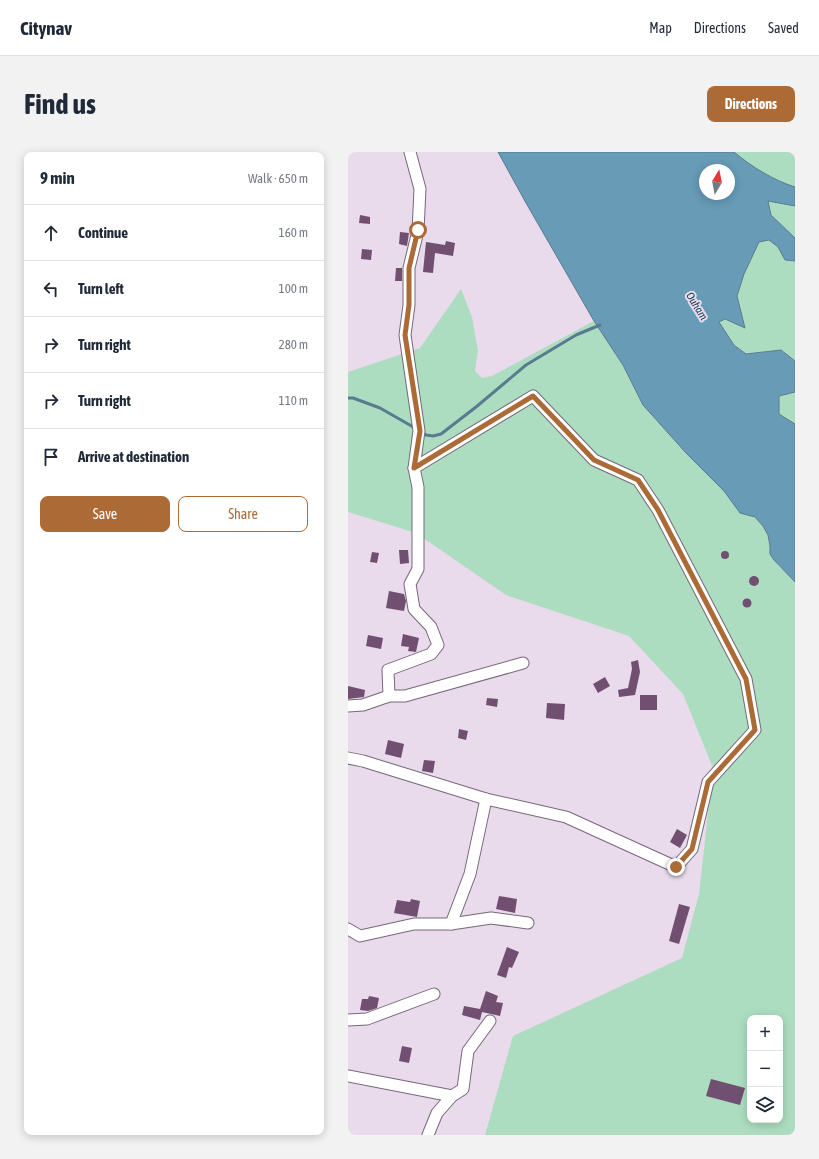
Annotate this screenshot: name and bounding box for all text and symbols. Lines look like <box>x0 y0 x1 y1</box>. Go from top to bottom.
text: Citynav <box>20 17 72 39</box>
text: Map <box>649 20 672 36</box>
text: Directions <box>694 20 746 36</box>
text: Saved <box>768 20 799 36</box>
button: Directions <box>707 86 795 122</box>
text: Find us <box>24 88 96 120</box>
north arrow <box>699 164 735 200</box>
text: 9 min <box>40 168 75 188</box>
text: Walk · 650 m <box>248 171 308 186</box>
route start <box>409 221 427 239</box>
icon: ahead <box>40 222 62 244</box>
text: Continue <box>78 224 128 241</box>
text: 160 m <box>279 225 308 240</box>
icon: left <box>40 278 62 300</box>
text: Turn left <box>78 280 124 297</box>
text: 100 m <box>279 281 308 296</box>
water label: Ouham <box>684 290 710 322</box>
icon: right <box>40 334 62 356</box>
text: Turn right <box>78 336 131 353</box>
text: 280 m <box>279 337 308 352</box>
icon: right <box>40 390 62 412</box>
text: Turn right <box>78 392 131 409</box>
text: 110 m <box>279 393 308 408</box>
icon: arrive <box>40 446 62 468</box>
text: Arrive at destination <box>78 448 189 465</box>
button: Save <box>40 496 170 532</box>
button: Share <box>178 496 308 532</box>
route end <box>667 858 685 876</box>
map controls <box>747 1015 783 1123</box>
button: + <box>747 1015 783 1051</box>
button: − <box>747 1051 783 1087</box>
button: layers <box>747 1087 783 1123</box>

